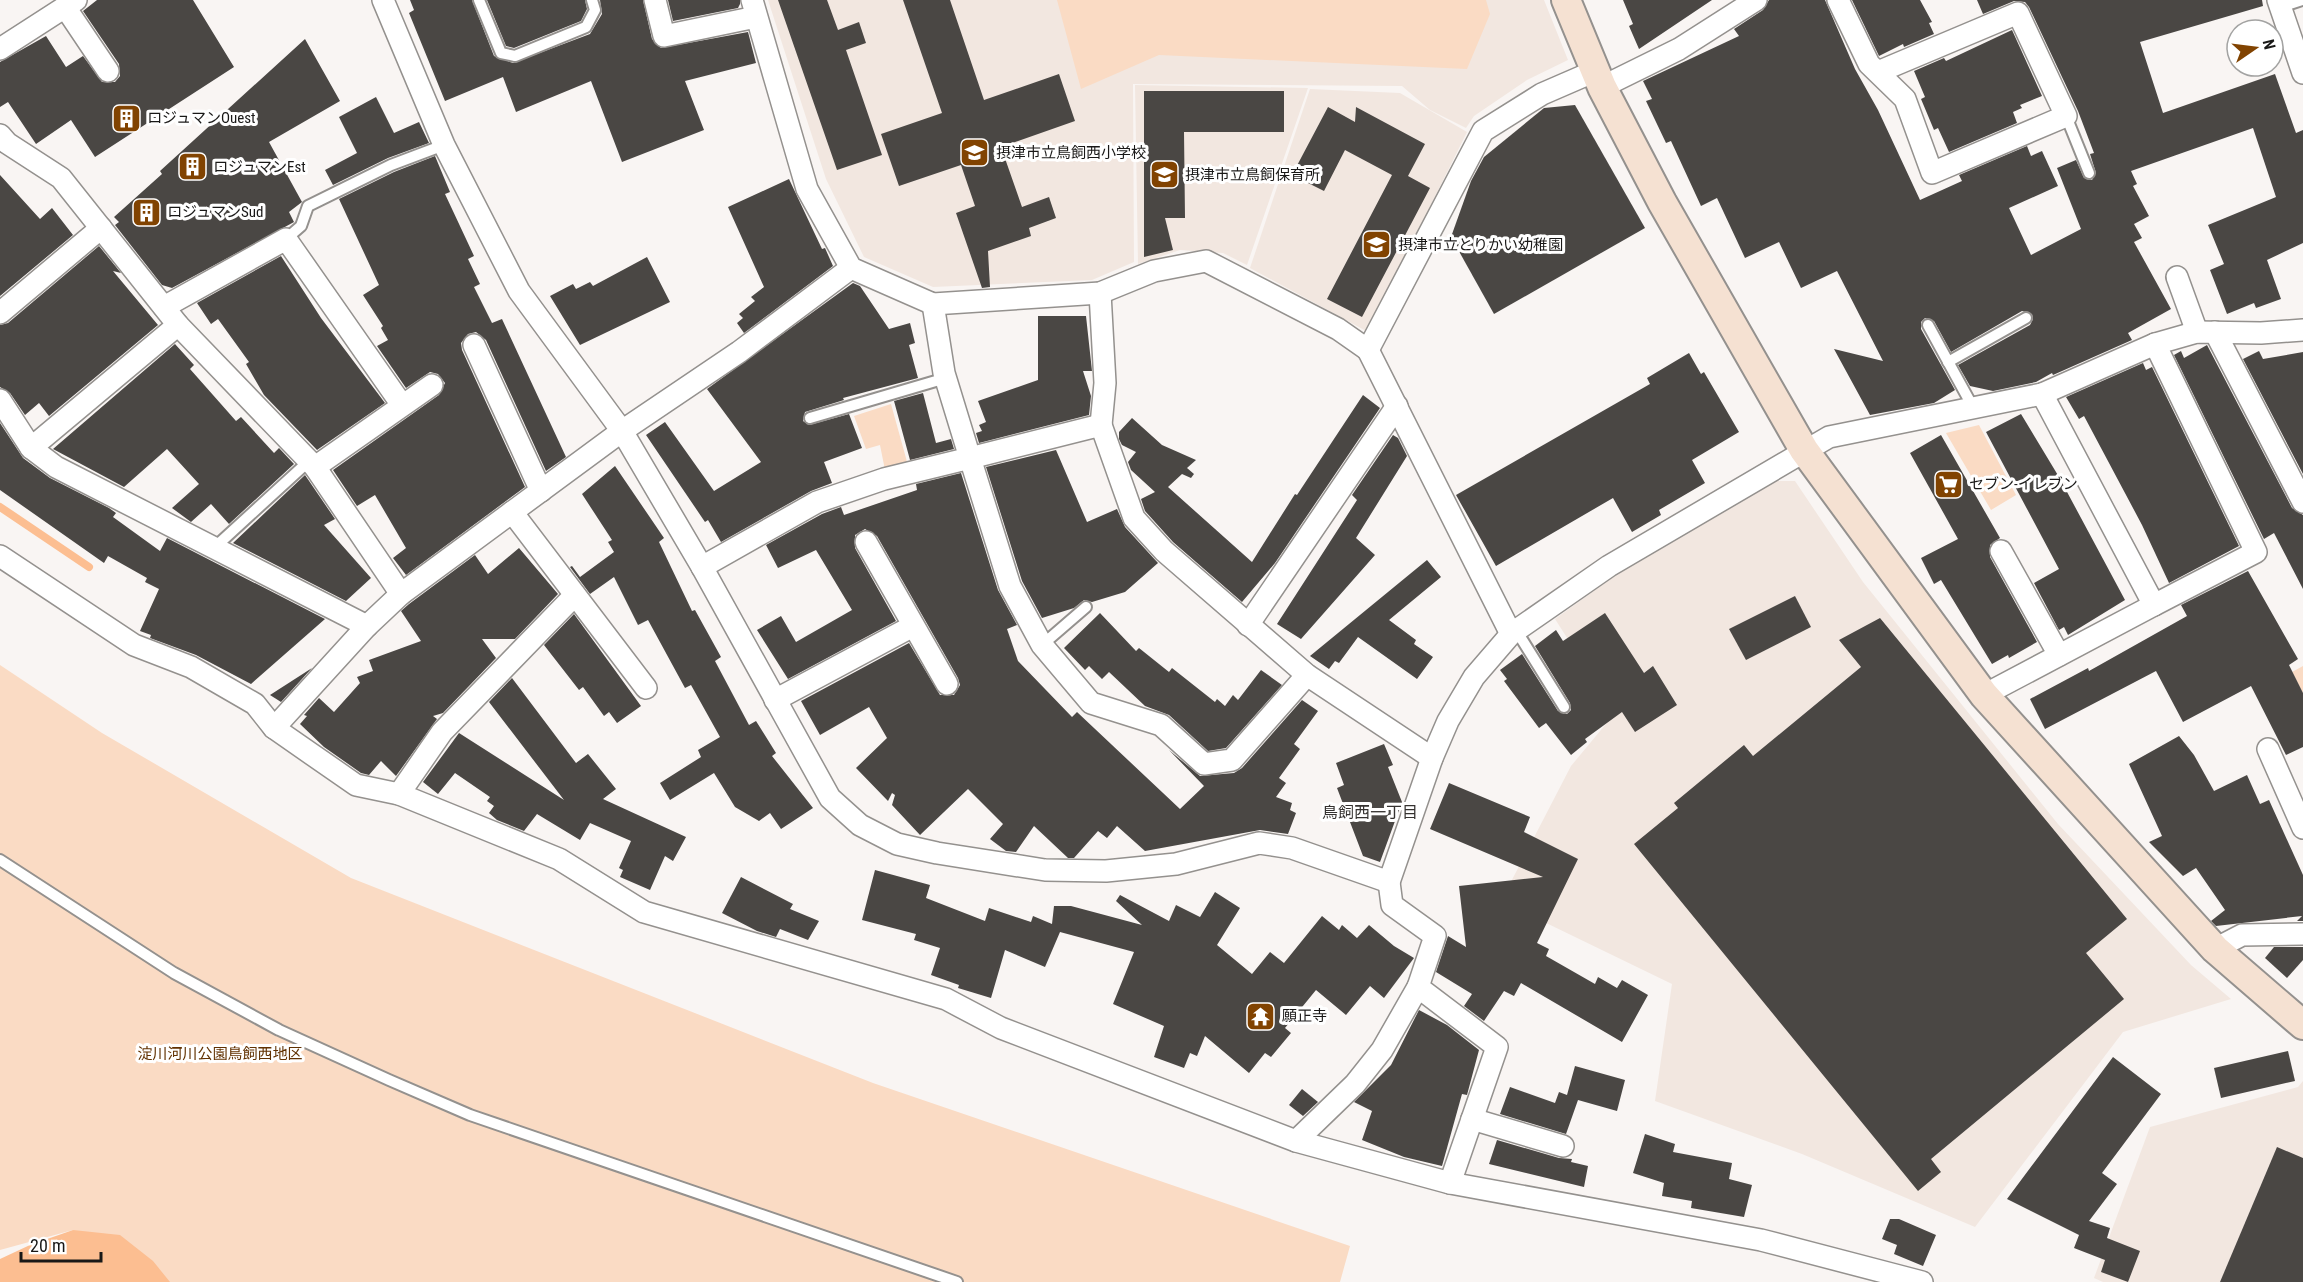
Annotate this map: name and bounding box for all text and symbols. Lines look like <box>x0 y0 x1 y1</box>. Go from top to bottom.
north arrow <box>2225 18 2285 78</box>
text: N <box>2259 37 2279 52</box>
building icon: ロジュマンOuest <box>110 102 142 134</box>
place label: ロジュマンOuest <box>147 109 256 127</box>
school or university icon: 摂津市立鳥飼西小学校 <box>959 137 991 169</box>
place label: 摂津市立鳥飼西小学校 <box>996 144 1146 162</box>
building icon: ロジュマンEst <box>176 151 208 183</box>
place label: ロジュマンEst <box>213 158 306 176</box>
school or university icon: 摂津市立鳥飼保育所 <box>1148 159 1180 191</box>
place label: 摂津市立鳥飼保育所 <box>1185 166 1320 184</box>
building icon: ロジュマンSud <box>130 196 162 228</box>
place label: ロジュマンSud <box>167 203 263 221</box>
school or university icon: 摂津市立とりかい幼稚園 <box>1361 229 1393 261</box>
place label: 摂津市立とりかい幼稚園 <box>1398 236 1563 254</box>
supermarket icon: セブン-イレブン <box>1932 468 1964 500</box>
place label: セブン-イレブン <box>1969 475 2078 493</box>
district label: 鳥飼西一丁目 <box>1322 803 1418 822</box>
temple icon: 願正寺 <box>1245 1000 1277 1032</box>
place label: 願正寺 <box>1282 1007 1327 1025</box>
park label: 淀川河川公園鳥飼西地区 <box>137 1045 303 1063</box>
scale bar <box>21 1225 100 1263</box>
text: 20 m <box>30 1235 65 1256</box>

